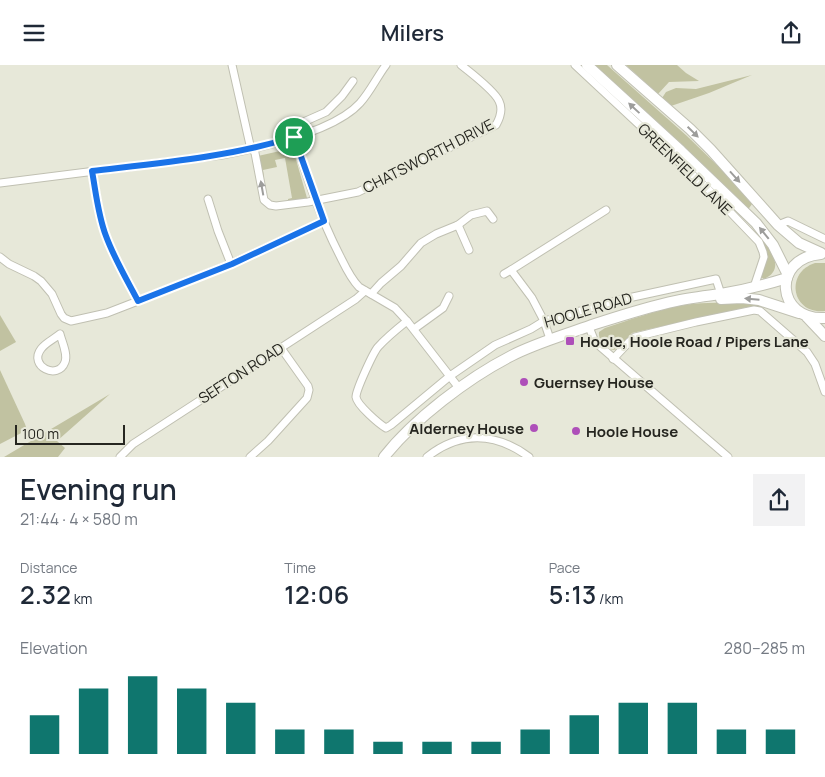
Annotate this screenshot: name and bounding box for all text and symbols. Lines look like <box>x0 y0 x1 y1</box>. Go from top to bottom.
text: Milers <box>381 18 444 48</box>
icon: menu <box>20 19 48 47</box>
icon: share <box>777 19 805 47</box>
one-way arrow <box>629 102 641 114</box>
street label: CHATSWORTH DRIVE <box>359 114 497 198</box>
pin <box>273 116 315 158</box>
street label: GREENFIELD LANE <box>633 118 737 220</box>
icon: arrive <box>280 123 308 151</box>
one-way arrow <box>687 126 699 138</box>
one-way arrow <box>729 170 740 183</box>
one-way arrow <box>257 180 265 196</box>
one-way arrow <box>758 226 769 239</box>
street label: HOOLE ROAD <box>541 287 635 333</box>
one-way arrow <box>744 295 760 303</box>
place label: Hoole, Hoole Road / Pipers Lane <box>580 331 809 352</box>
marker: Hoole, Hoole Road / Pipers Lane <box>564 335 576 347</box>
street label: SEFTON ROAD <box>194 338 288 408</box>
place label: Guernsey House <box>534 372 654 393</box>
marker: Guernsey House <box>518 376 530 388</box>
place label: Alderney House <box>409 418 524 439</box>
place label: Hoole House <box>586 421 678 442</box>
scale bar <box>15 422 125 445</box>
marker: Alderney House <box>528 422 540 434</box>
text: 100 m <box>22 424 59 443</box>
marker: Hoole House <box>570 425 582 437</box>
text: Evening run <box>20 470 177 508</box>
button: share <box>753 474 805 526</box>
text: 21:44 · 4 × 580 m <box>20 508 138 530</box>
text: Distance <box>20 558 77 577</box>
text: Time <box>284 558 316 577</box>
text: Pace <box>549 558 580 577</box>
text: 2.32 <box>20 577 71 612</box>
text: 12:06 <box>284 577 349 612</box>
text: 5:13 <box>549 577 596 612</box>
text: km <box>71 589 92 608</box>
text: /km <box>596 589 623 608</box>
text: Elevation <box>20 637 88 659</box>
text: 280–285 m <box>724 637 805 659</box>

